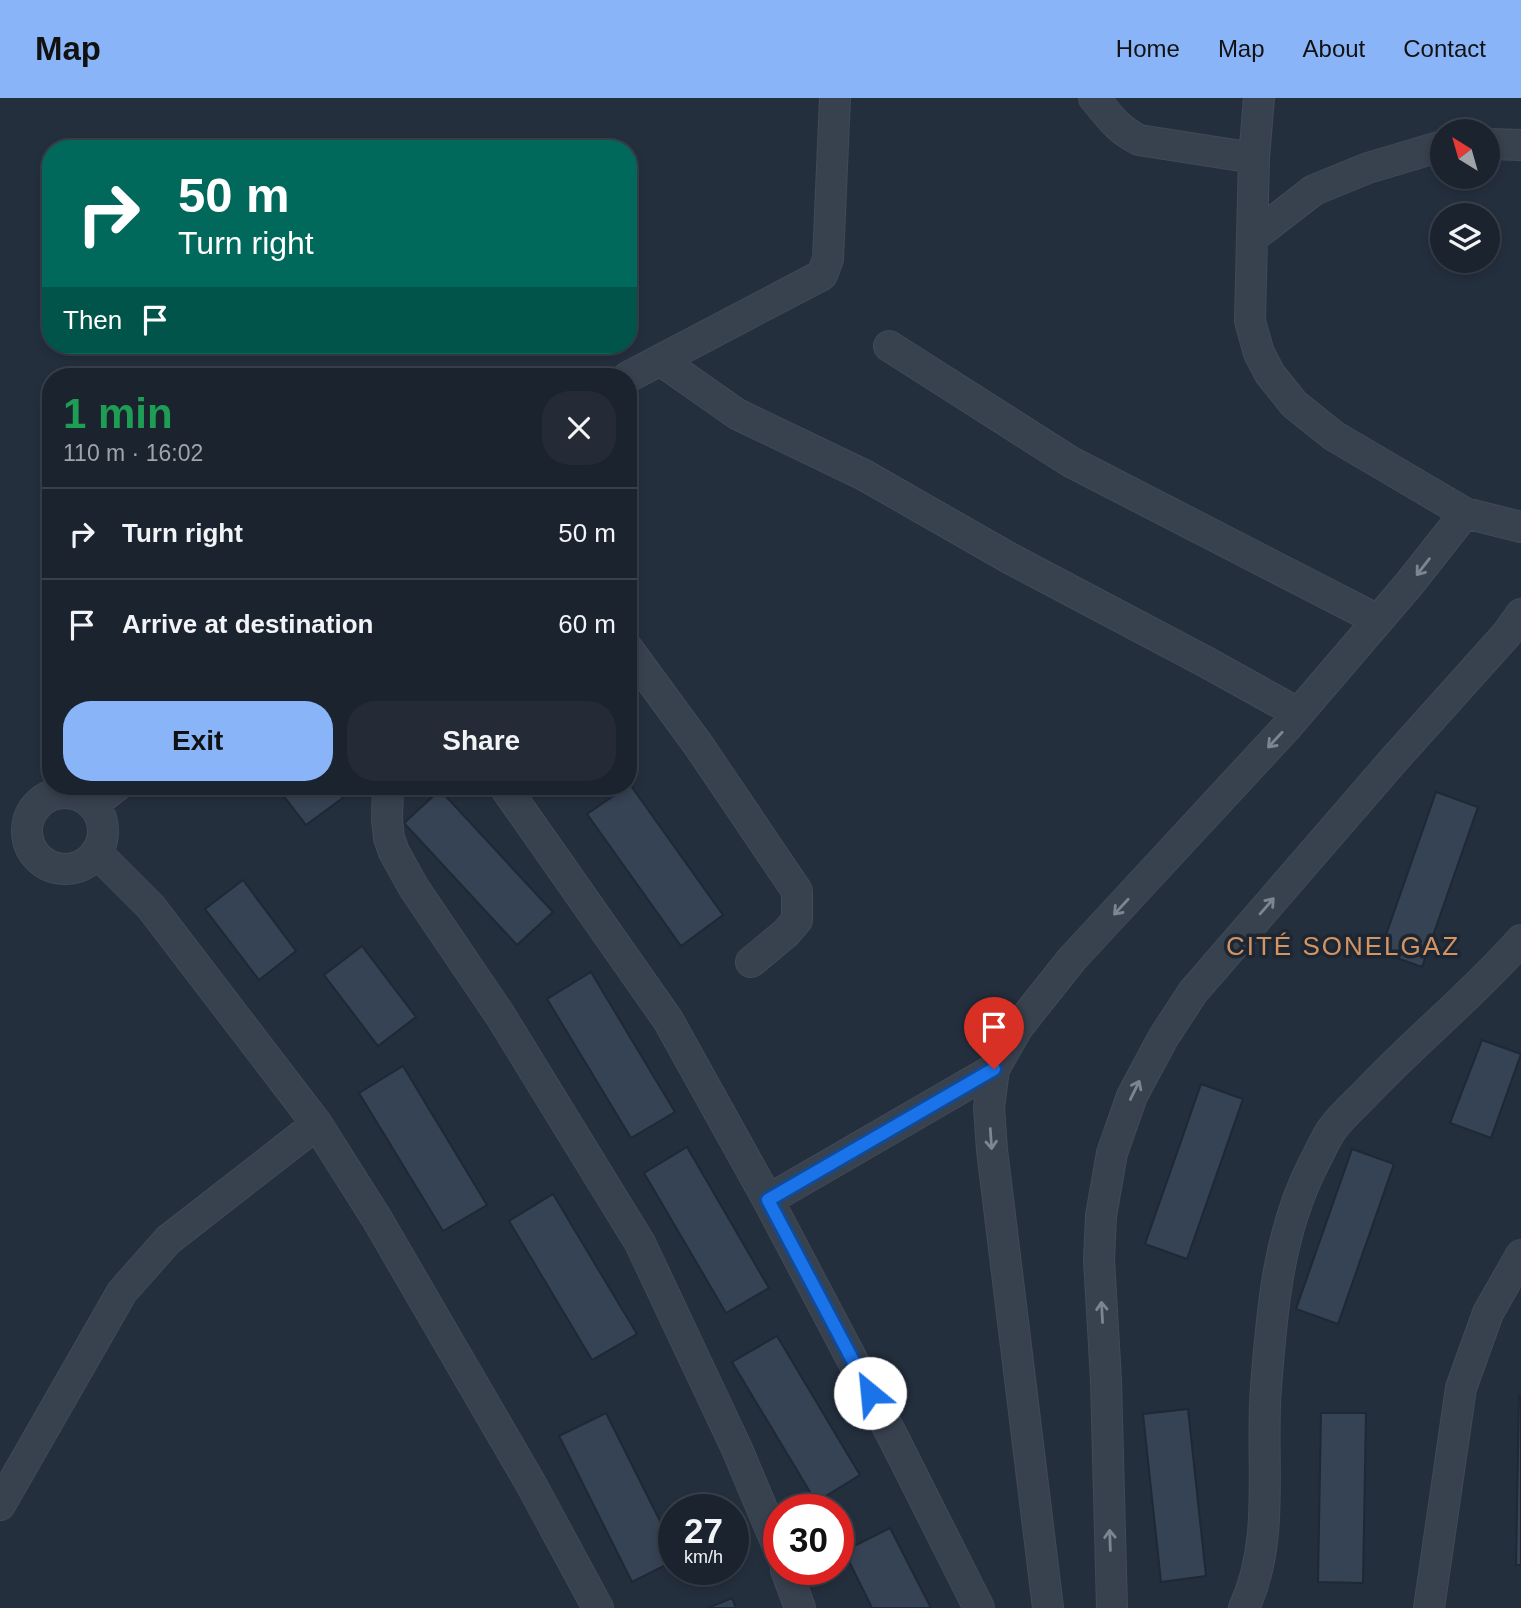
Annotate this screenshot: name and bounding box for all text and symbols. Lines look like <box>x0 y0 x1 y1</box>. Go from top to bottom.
text: Map <box>35 30 101 67</box>
text: Home <box>1116 35 1180 62</box>
text: Map <box>1218 35 1265 62</box>
text: About <box>1303 35 1365 62</box>
text: Contact <box>1403 35 1486 62</box>
north arrow <box>1430 119 1500 189</box>
map controls <box>1430 119 1500 273</box>
icon: right <box>63 168 154 259</box>
text: 50 m <box>178 168 290 222</box>
button: layers <box>1430 203 1500 273</box>
text: Turn right <box>178 225 314 261</box>
icon: arrive <box>136 301 174 339</box>
text: Then <box>63 305 122 335</box>
text: 1 min <box>63 390 173 437</box>
button: close <box>542 391 616 465</box>
text: 110 m · 16:02 <box>63 440 203 466</box>
icon: right <box>63 515 101 553</box>
text: Turn right <box>122 518 243 548</box>
text: 50 m <box>558 518 616 548</box>
one-way arrow <box>1416 557 1431 576</box>
icon: arrive <box>63 606 101 644</box>
text: Arrive at destination <box>122 609 373 639</box>
text: 60 m <box>558 609 616 639</box>
button: Exit <box>63 701 333 781</box>
button: Share <box>347 701 616 781</box>
one-way arrow <box>1267 731 1283 749</box>
one-way arrow <box>1112 898 1129 915</box>
one-way arrow <box>1259 898 1275 916</box>
district label: CITÉ SONELGAZ <box>1226 931 1460 961</box>
pin <box>964 997 1024 1069</box>
icon: arrive <box>975 1008 1013 1046</box>
one-way arrow <box>1129 1081 1143 1101</box>
one-way arrow <box>985 1127 998 1149</box>
one-way arrow <box>1095 1301 1108 1324</box>
position arrow <box>833 1356 907 1430</box>
speed limit sign: 30 <box>763 1494 854 1585</box>
text: 27 <box>684 1511 723 1550</box>
one-way arrow <box>1104 1529 1117 1552</box>
text: km/h <box>684 1547 723 1567</box>

